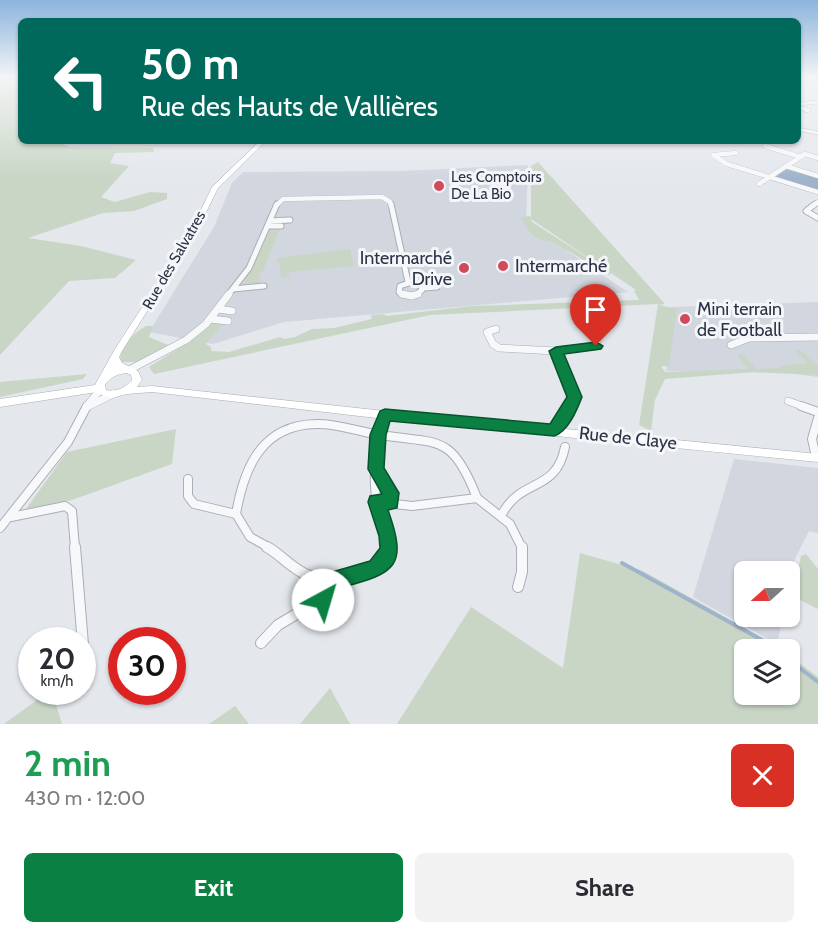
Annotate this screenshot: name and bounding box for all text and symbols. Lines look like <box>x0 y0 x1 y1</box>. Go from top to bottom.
text: 50 m <box>141 38 239 90</box>
icon: left <box>42 42 120 120</box>
text: Rue des Hauts de Vallières <box>141 90 438 123</box>
place label: Les Comptoirs De La Bio <box>451 168 542 203</box>
marker: Les Comptoirs De La Bio <box>432 179 446 193</box>
street label: Rue des Salvatres <box>139 208 209 312</box>
place label: Intermarché Drive <box>360 247 452 290</box>
place label: Intermarché <box>515 255 607 277</box>
marker: Intermarché <box>496 259 510 273</box>
marker: Intermarché Drive <box>457 261 471 275</box>
pin <box>570 284 621 346</box>
icon: arrive <box>579 293 612 326</box>
place label: Mini terrain de Football <box>697 298 782 341</box>
marker: Mini terrain de Football <box>678 312 692 326</box>
street label: Rue de Claye <box>578 422 678 454</box>
north arrow <box>734 561 800 627</box>
map controls <box>734 561 800 705</box>
position arrow <box>291 568 355 632</box>
speed limit sign: 30 <box>108 627 186 705</box>
button: layers <box>734 639 800 705</box>
text: 20 <box>38 640 76 677</box>
text: km/h <box>41 672 73 690</box>
text: 2 min <box>24 741 111 785</box>
button: close <box>731 744 794 807</box>
text: 430 m · 12:00 <box>24 786 145 810</box>
button: Exit <box>24 853 403 922</box>
button: Share <box>415 853 794 922</box>

